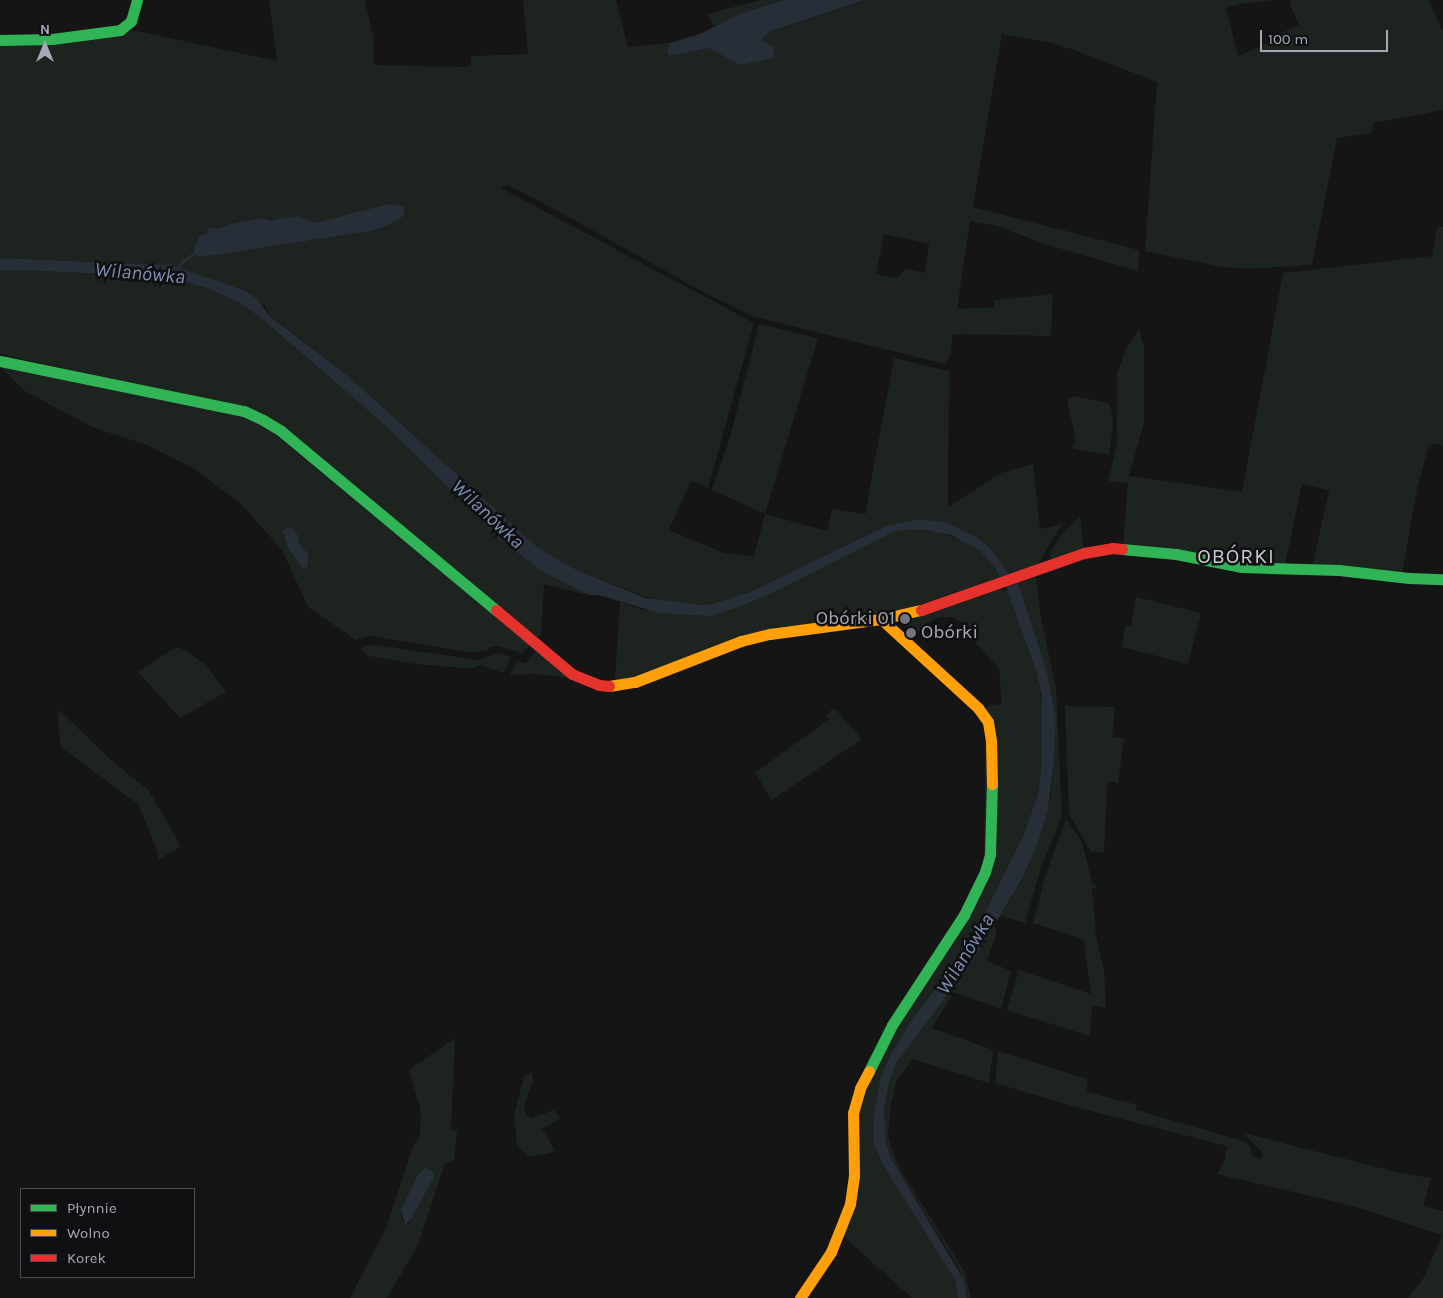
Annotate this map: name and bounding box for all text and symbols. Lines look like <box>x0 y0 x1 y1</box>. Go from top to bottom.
north arrow <box>20 20 70 70</box>
scale bar <box>1263 20 1390 52</box>
text: N <box>40 21 50 38</box>
text: 100 m <box>1268 30 1308 48</box>
water label: Wilanówka <box>94 257 186 289</box>
water label: Wilanówka <box>447 474 529 554</box>
district label: OBÓRKI <box>1196 543 1276 569</box>
place label: Obórki 01 <box>816 608 895 630</box>
marker: Obórki 01 <box>899 613 911 625</box>
place label: Obórki <box>921 622 978 644</box>
marker: Obórki <box>905 627 917 639</box>
water label: Wilanówka <box>931 909 999 999</box>
legend <box>20 1188 195 1278</box>
text: Płynnie <box>67 1199 117 1217</box>
text: Wolno <box>67 1224 110 1242</box>
text: Korek <box>67 1249 106 1267</box>

